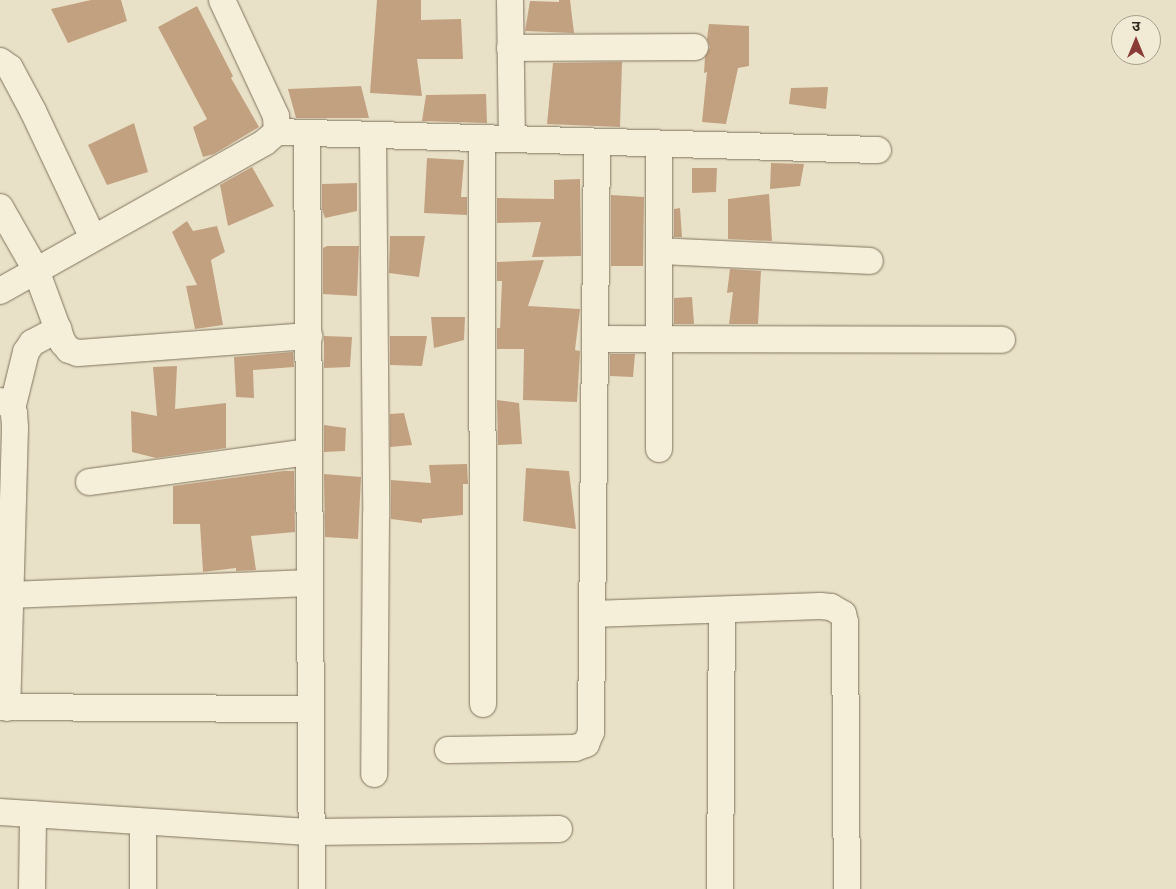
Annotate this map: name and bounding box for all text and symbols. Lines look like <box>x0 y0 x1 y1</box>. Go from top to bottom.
north arrow <box>1111 15 1161 65</box>
text: उ <box>1132 18 1140 34</box>

